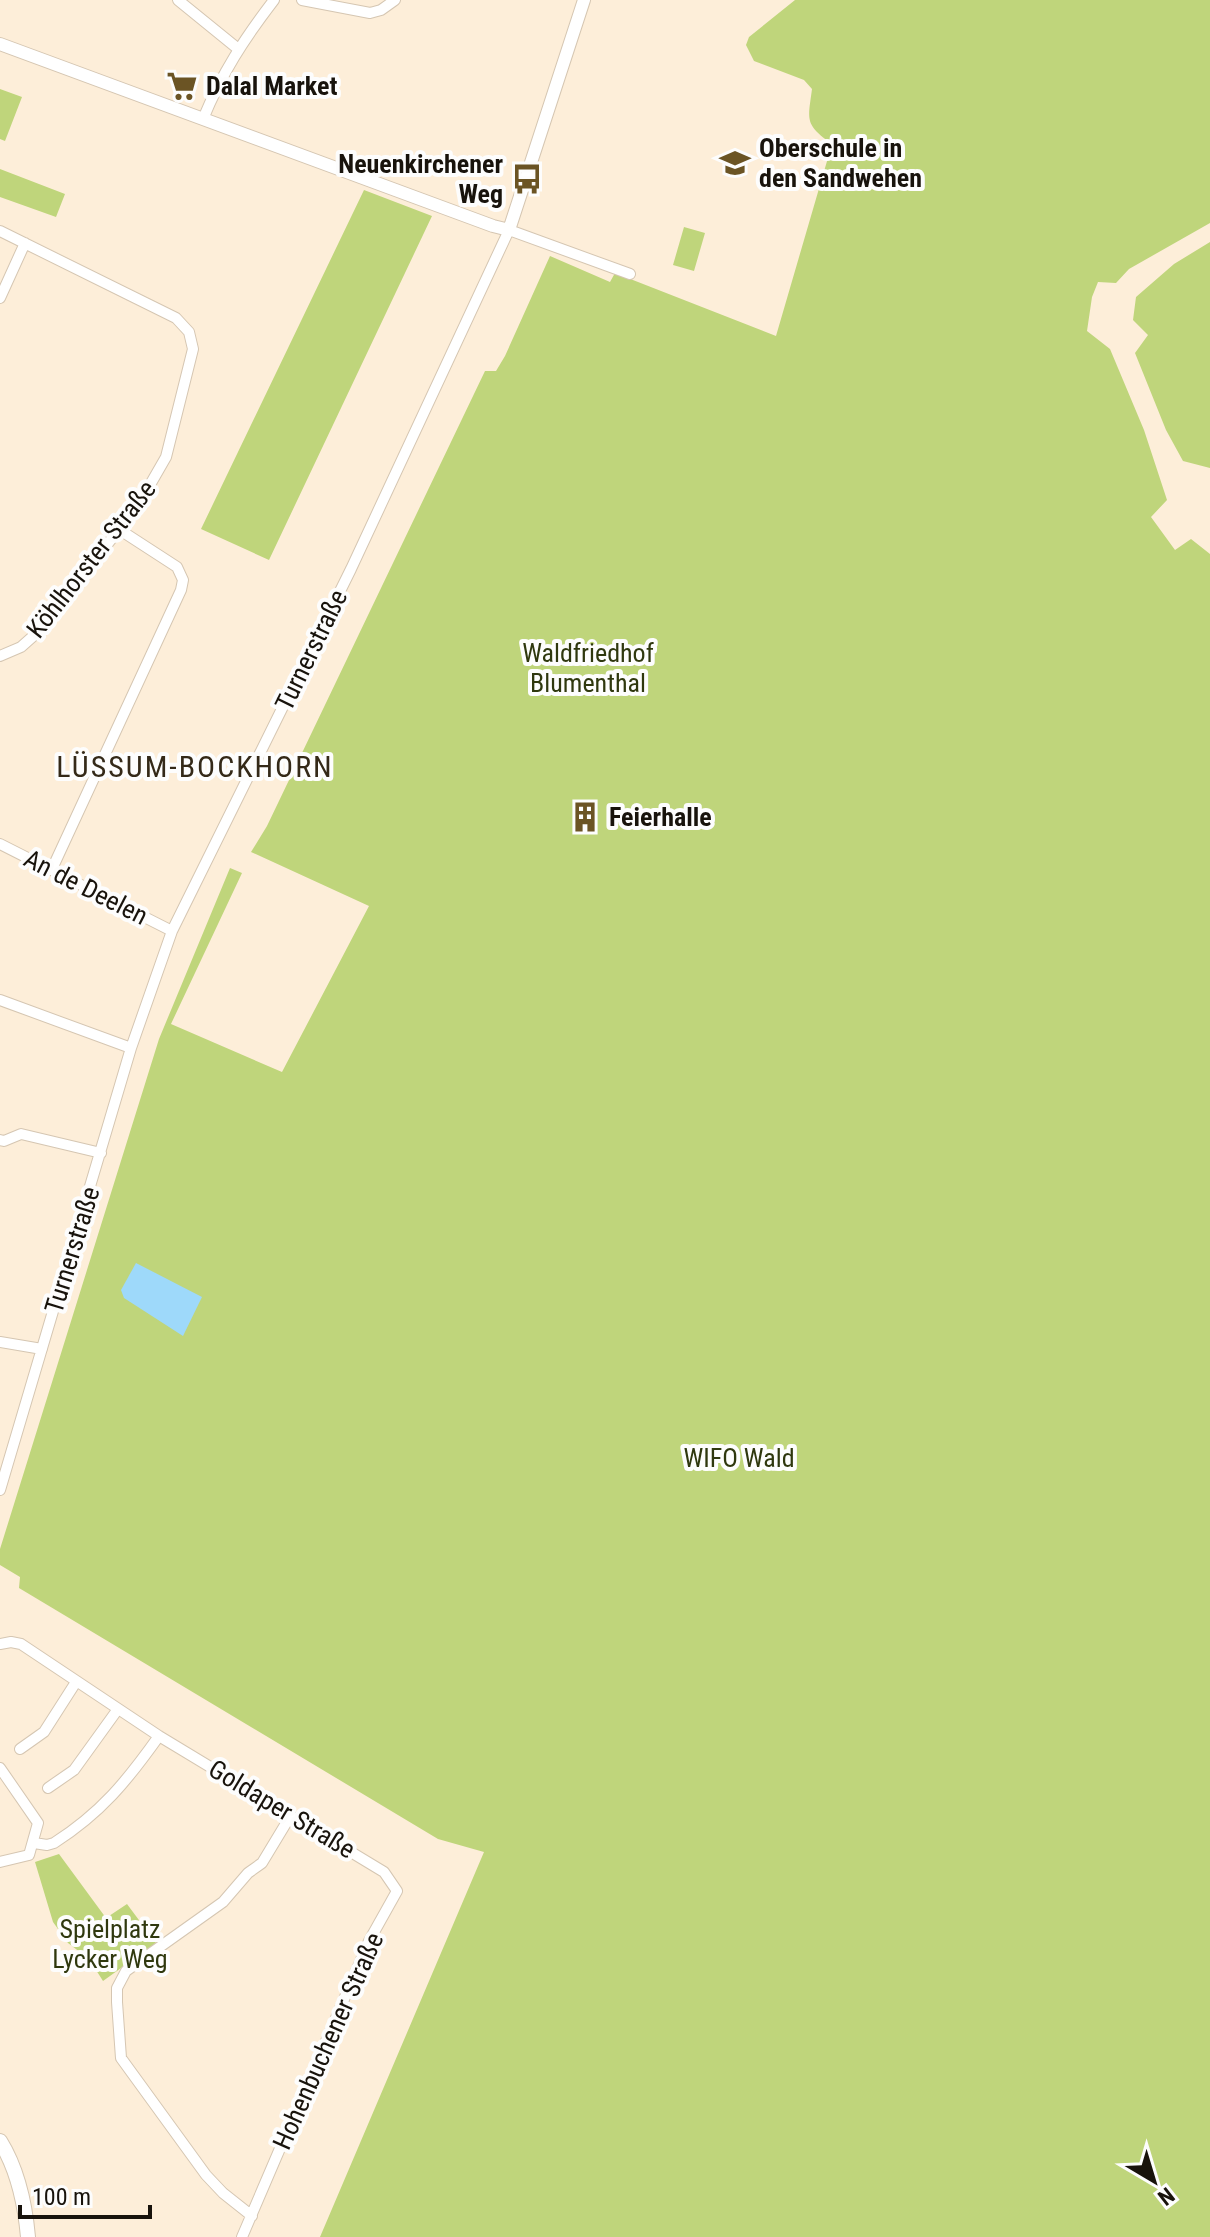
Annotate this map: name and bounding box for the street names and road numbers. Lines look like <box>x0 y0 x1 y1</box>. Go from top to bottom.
street label: Köhlhorster Straße <box>20 474 162 644</box>
street label: Turnerstraße <box>269 585 353 715</box>
street label: An de Deelen <box>19 843 153 931</box>
street label: Turnerstraße <box>39 1183 105 1317</box>
street label: Goldaper Straße <box>203 1754 361 1864</box>
street label: Hohenbuchener Straße <box>267 1928 389 2154</box>

